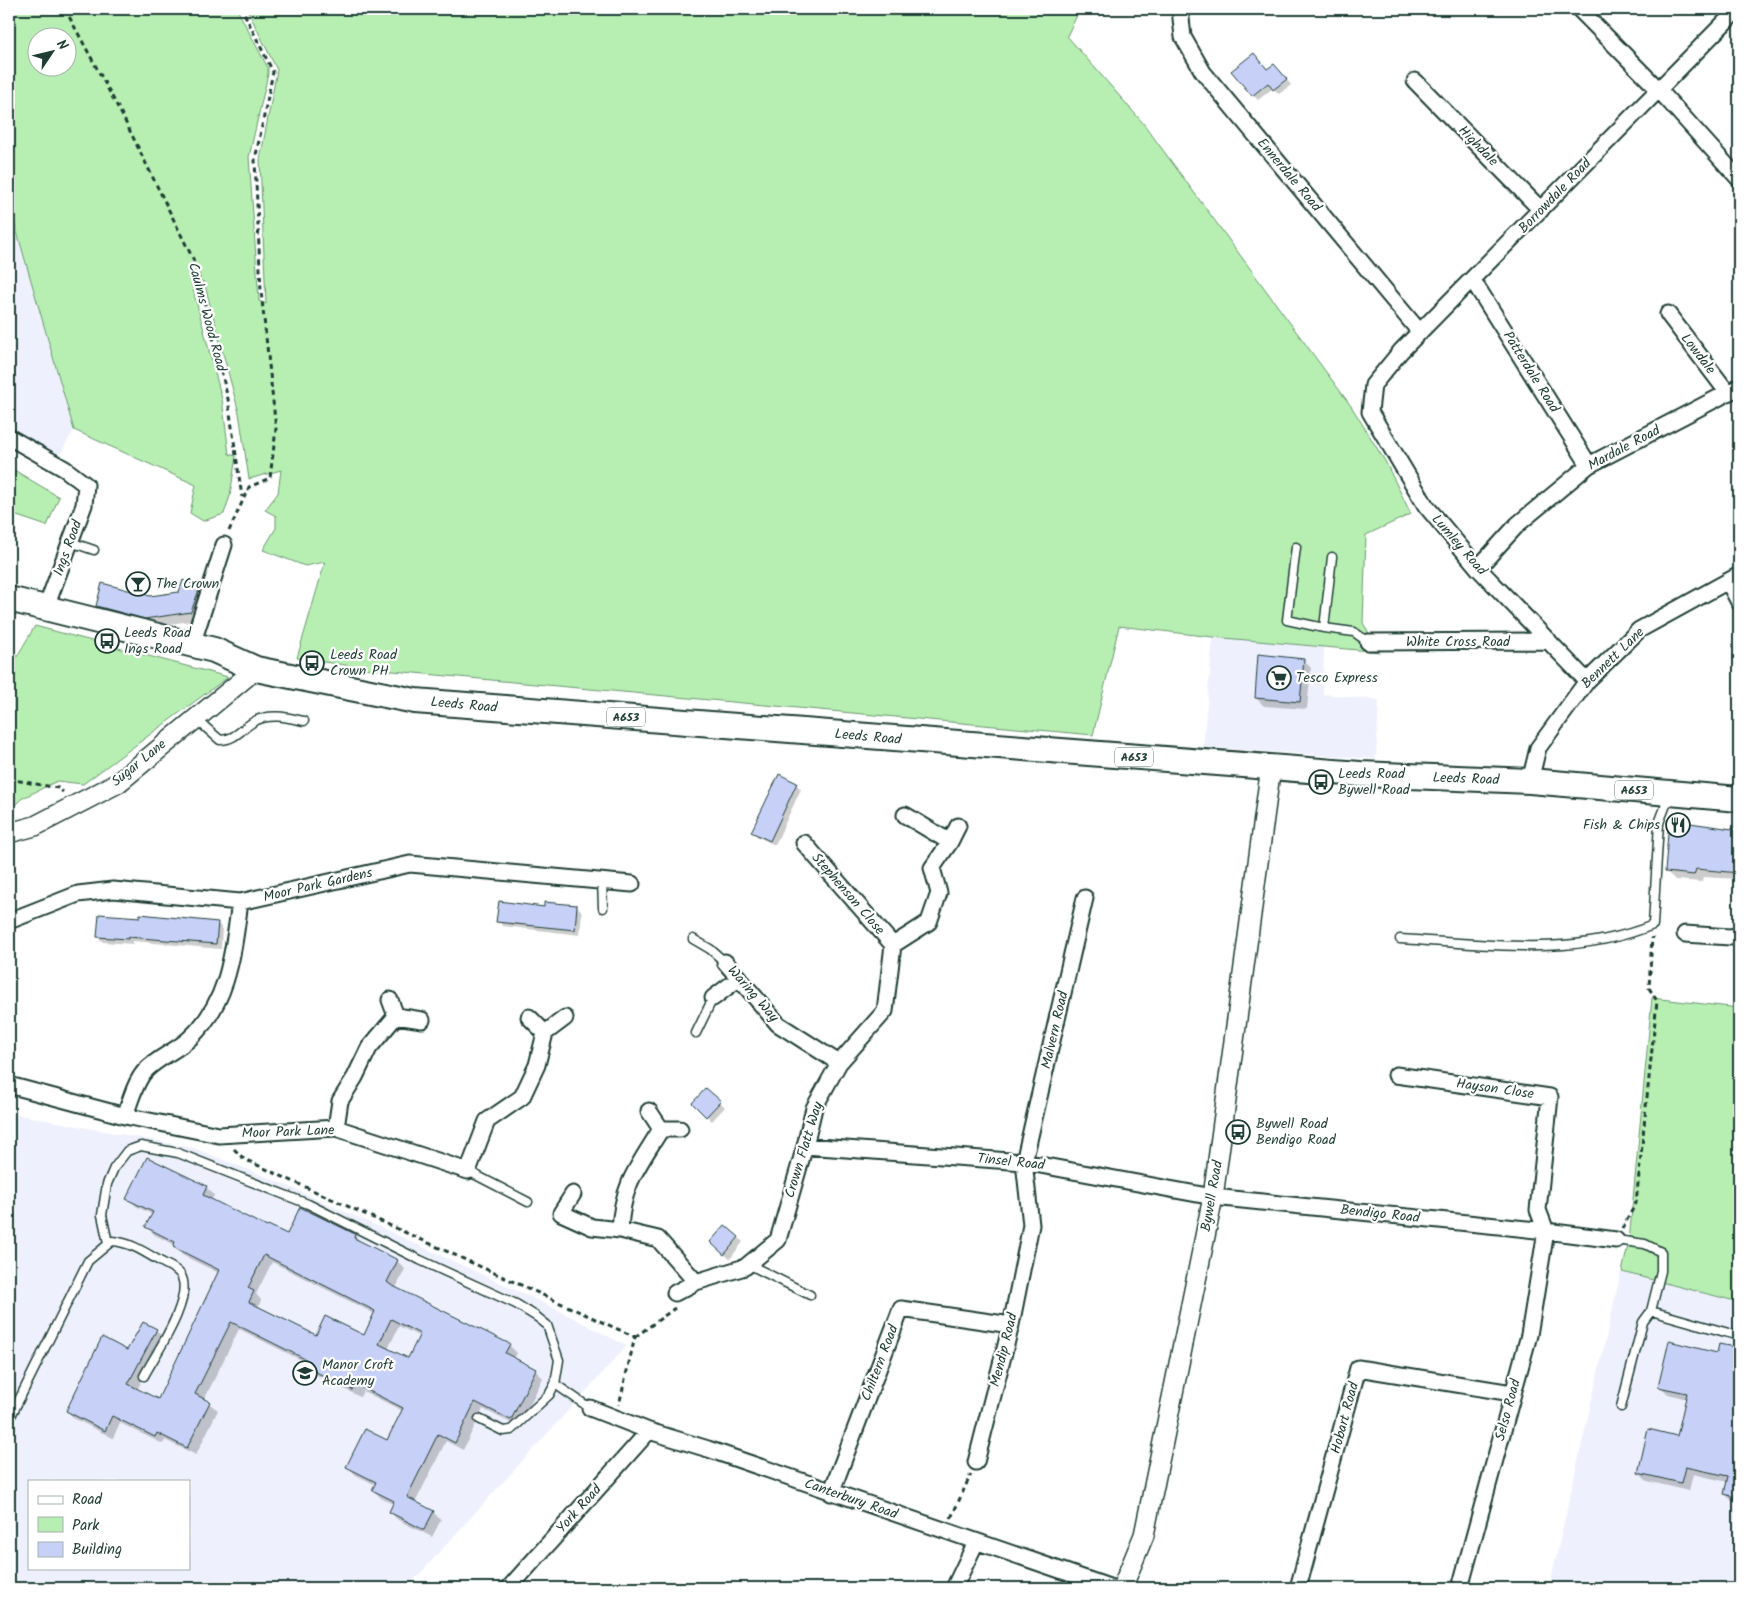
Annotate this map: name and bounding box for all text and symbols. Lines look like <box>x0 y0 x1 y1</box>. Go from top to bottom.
north arrow <box>28 28 78 78</box>
text: N <box>50 35 73 55</box>
street label: Highdale <box>1453 120 1504 172</box>
street label: Ennerdale Road <box>1251 133 1327 218</box>
street label: Borrowdale Road <box>1513 153 1597 239</box>
street label: Caulms Wood Road <box>182 260 232 375</box>
street label: Patterdale Road <box>1497 327 1565 418</box>
street label: Lowdale <box>1675 329 1721 380</box>
street label: Mardale Road <box>1584 419 1665 476</box>
street label: Lumley Road <box>1426 509 1493 581</box>
street label: Ings Road <box>48 516 89 579</box>
bar icon: The Crown <box>125 571 151 597</box>
place label: The Crown <box>156 573 219 595</box>
place label: Leeds Road Ings Road <box>124 622 192 660</box>
street label: Bennett Lane <box>1576 622 1650 694</box>
bus stop icon: Leeds Road Ings Road <box>94 628 120 654</box>
street label: White Cross Road <box>1406 631 1511 653</box>
place label: Leeds Road Crown PH <box>330 644 398 682</box>
bus stop icon: Leeds Road Crown PH <box>299 650 325 676</box>
supermarket icon: Tesco Express <box>1266 665 1292 691</box>
place label: Tesco Express <box>1296 667 1378 689</box>
street label: Leeds Road <box>430 691 499 719</box>
road number: A653 <box>607 708 645 726</box>
street label: Leeds Road <box>834 723 903 751</box>
street label: Sugar Lane <box>107 733 172 792</box>
road number: A653 <box>1115 748 1153 766</box>
place label: Leeds Road Bywell Road <box>1338 763 1411 801</box>
street label: Leeds Road <box>1432 767 1501 791</box>
bus stop icon: Leeds Road Bywell Road <box>1308 769 1334 795</box>
road number: A653 <box>1615 780 1653 800</box>
restaurant icon: Fish & Chips <box>1665 812 1691 838</box>
place label: Fish & Chips <box>1583 814 1660 836</box>
street label: Stephenson Close <box>806 848 891 941</box>
street label: Moor Park Gardens <box>261 862 375 908</box>
street label: Waring Way <box>722 961 784 1028</box>
street label: Malvern Road <box>1035 988 1075 1071</box>
street label: Hayson Close <box>1455 1073 1536 1105</box>
street label: Crown Flatt Way <box>779 1099 829 1201</box>
place label: Bywell Road Bendigo Road <box>1256 1113 1337 1151</box>
street label: Moor Park Lane <box>241 1119 336 1145</box>
bus stop icon: Bywell Road Bendigo Road <box>1225 1119 1251 1145</box>
street label: Tinsel Road <box>976 1148 1047 1177</box>
street label: Bywell Road <box>1195 1158 1229 1233</box>
street label: Bendigo Road <box>1339 1199 1422 1229</box>
street label: Mendip Road <box>984 1310 1024 1389</box>
street label: Chiltern Road <box>855 1321 905 1404</box>
place label: Manor Croft Academy <box>322 1354 394 1392</box>
school or university icon: Manor Croft Academy <box>292 1360 318 1386</box>
street label: Selso Road <box>1489 1376 1527 1443</box>
street label: Hobart Road <box>1325 1379 1365 1456</box>
street label: Canterbury Road <box>801 1473 902 1526</box>
street label: York Road <box>551 1479 608 1538</box>
legend <box>28 1480 190 1570</box>
text: Road <box>72 1488 103 1512</box>
text: Park <box>72 1514 100 1538</box>
text: Building <box>72 1538 122 1562</box>

